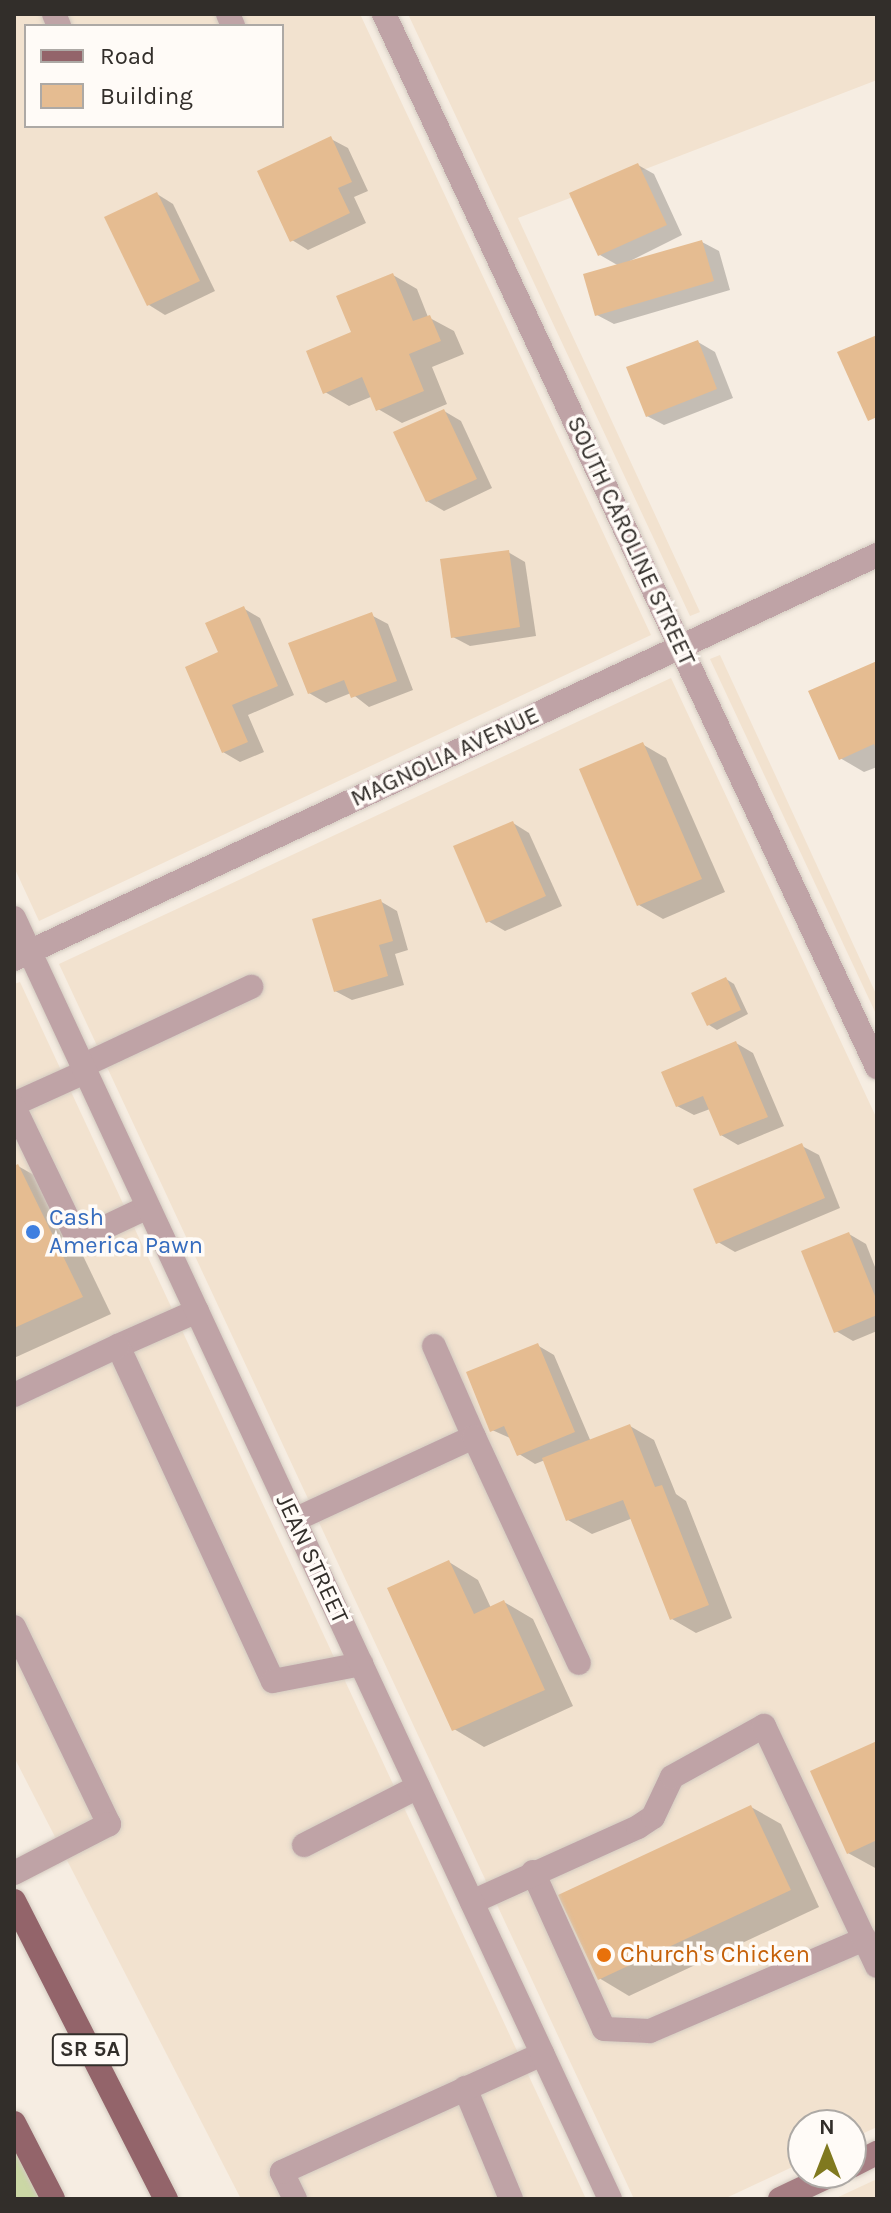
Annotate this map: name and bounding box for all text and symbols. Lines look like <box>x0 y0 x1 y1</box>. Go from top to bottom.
legend <box>24 24 284 128</box>
text: Road <box>100 42 155 70</box>
text: Building <box>100 82 193 110</box>
street label: SOUTH CAROLINE STREET <box>561 412 701 670</box>
street label: MAGNOLIA AVENUE <box>346 701 544 813</box>
place label: Cash America Pawn <box>49 1204 203 1260</box>
marker: Cash America Pawn <box>24 1223 42 1241</box>
street label: JEAN STREET <box>270 1490 354 1628</box>
place label: Church's Chicken <box>620 1941 810 1969</box>
marker: Church's Chicken <box>595 1946 613 1964</box>
road number: SR 5A <box>50 2032 130 2068</box>
north arrow <box>787 2109 867 2189</box>
text: N <box>819 2114 835 2140</box>

